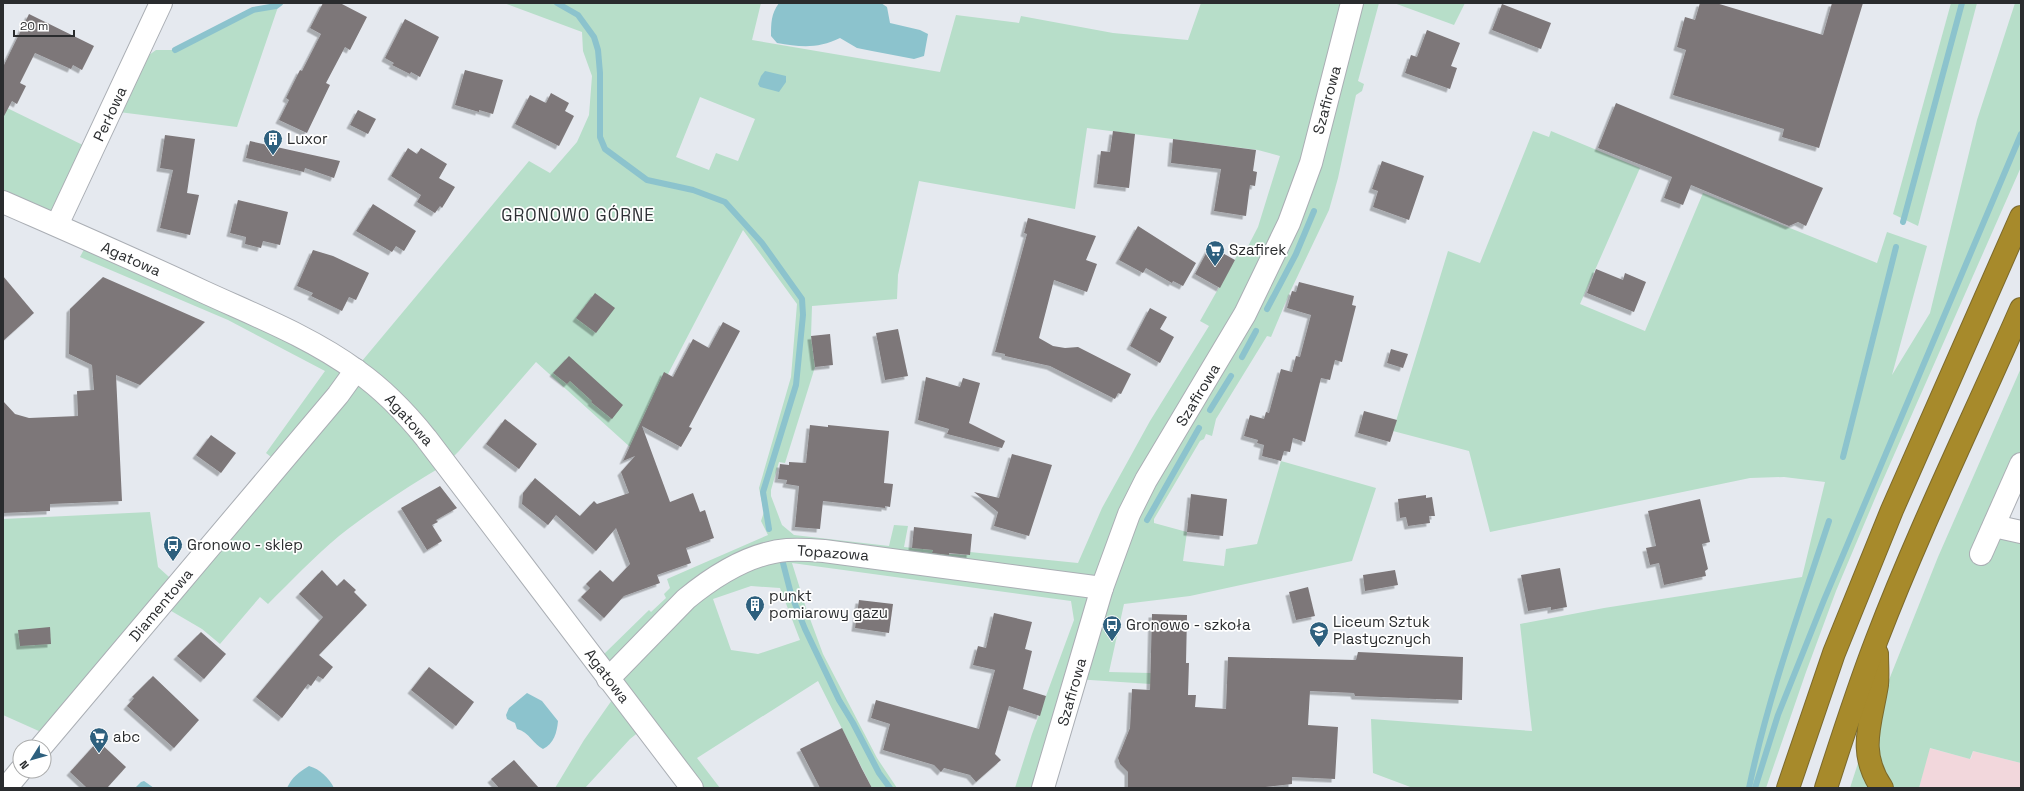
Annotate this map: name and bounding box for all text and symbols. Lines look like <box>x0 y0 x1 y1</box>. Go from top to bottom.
scale bar <box>14 12 74 38</box>
text: 20 m <box>20 18 48 34</box>
street label: Szafirowa <box>1308 63 1345 136</box>
street label: Perłowa <box>89 83 131 144</box>
building icon: Luxor <box>262 128 284 156</box>
place label: Luxor <box>287 129 328 148</box>
district label: GRONOWO GÓRNE <box>501 204 655 226</box>
street label: Agatowa <box>98 237 164 280</box>
supermarket icon: Szafirek <box>1204 239 1226 267</box>
place label: Szafirek <box>1229 240 1286 259</box>
street label: Szafirowa <box>1171 359 1224 430</box>
street label: Agatowa <box>381 390 438 450</box>
bus stop icon: Gronowo - sklep <box>162 534 184 562</box>
place label: Gronowo - sklep <box>187 535 303 554</box>
street label: Topazowa <box>796 541 870 565</box>
street label: Diamentowa <box>125 564 197 645</box>
place label: punkt pomiarowy gazu <box>769 586 888 622</box>
building icon: punkt pomiarowy gazu <box>744 594 766 622</box>
place label: Liceum Sztuk Plastycznych <box>1333 612 1431 648</box>
bus stop icon: Gronowo - szkoła <box>1101 614 1123 642</box>
place label: Gronowo - szkoła <box>1126 615 1251 634</box>
school or university icon: Liceum Sztuk Plastycznych <box>1308 620 1330 648</box>
street label: Agatowa <box>581 645 634 707</box>
street label: Szafirowa <box>1053 655 1090 728</box>
supermarket icon: abc <box>88 726 110 754</box>
place label: abc <box>113 727 140 746</box>
north arrow <box>12 739 52 779</box>
text: N <box>16 758 32 772</box>

